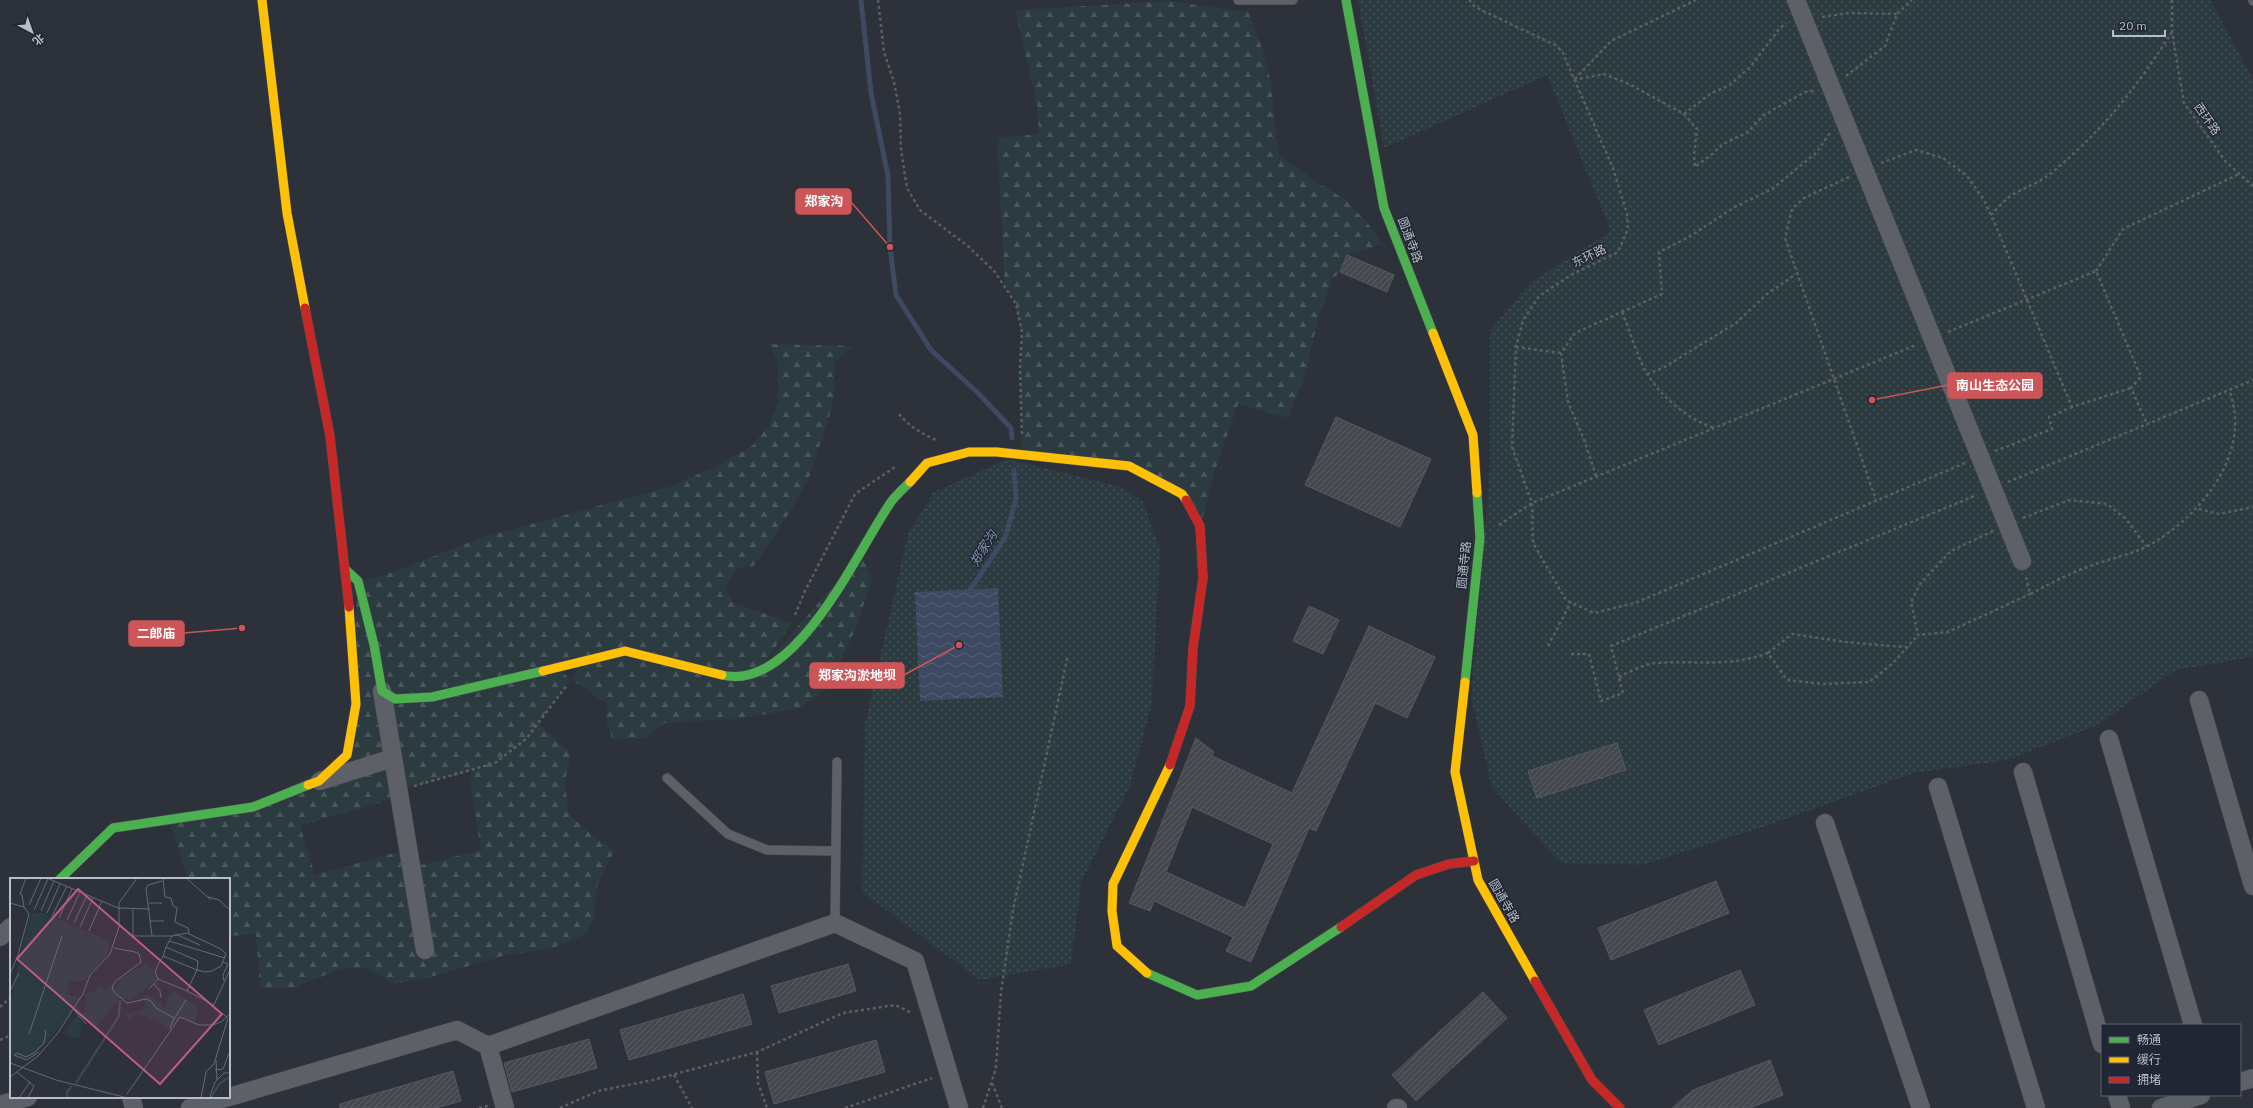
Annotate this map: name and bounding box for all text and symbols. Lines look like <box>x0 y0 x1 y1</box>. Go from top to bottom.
north arrow <box>12 12 52 52</box>
scale bar <box>2113 12 2165 38</box>
text: 20 m <box>2119 18 2147 33</box>
text: 北 <box>30 31 47 48</box>
street label: 西环路 <box>2191 100 2224 138</box>
callout: 郑家沟 <box>796 189 851 214</box>
text: 郑家沟 <box>804 193 844 210</box>
street label: 圆通寺路 <box>1395 215 1426 265</box>
street label: 东环路 <box>1569 241 1608 270</box>
callout: 南山生态公园 <box>1948 373 2042 398</box>
text: 南山生态公园 <box>1956 377 2034 394</box>
water label: 郑家沟 <box>966 526 1002 569</box>
street label: 圆通寺路 <box>1454 540 1473 590</box>
callout: 二郎庙 <box>129 621 184 646</box>
text: 二郎庙 <box>136 625 176 642</box>
callout: 郑家沟淤地坝 <box>810 663 904 688</box>
text: 郑家沟淤地坝 <box>818 667 896 684</box>
street label: 圆通寺路 <box>1486 876 1523 925</box>
inset map <box>10 878 230 1098</box>
legend <box>2101 1024 2241 1096</box>
text: 畅通 <box>2137 1032 2161 1047</box>
text: 缓行 <box>2137 1052 2161 1067</box>
text: 拥堵 <box>2137 1072 2161 1087</box>

